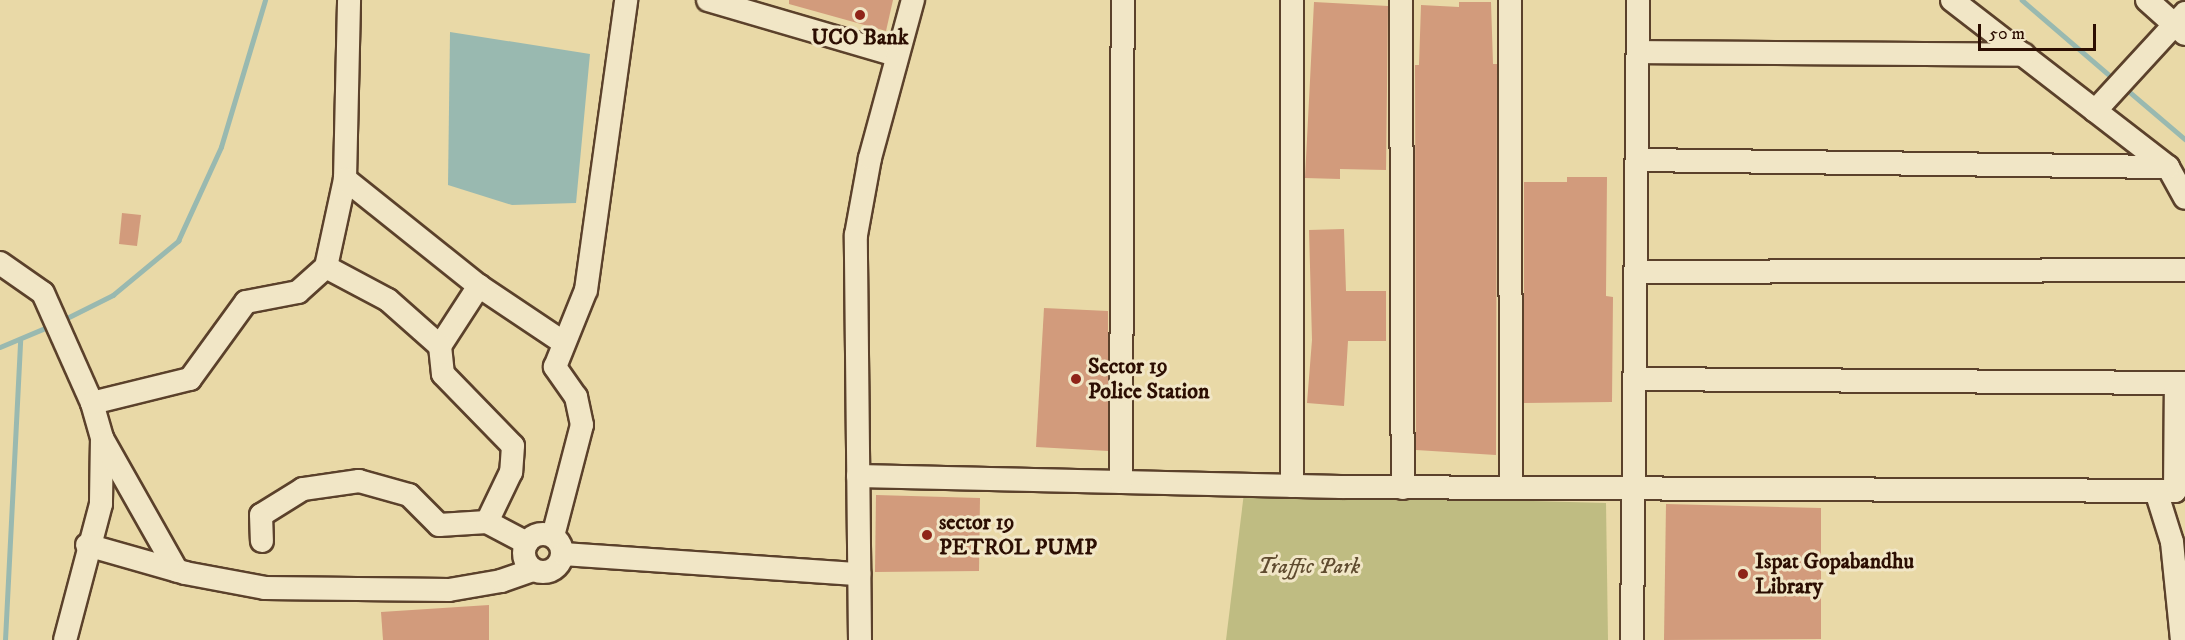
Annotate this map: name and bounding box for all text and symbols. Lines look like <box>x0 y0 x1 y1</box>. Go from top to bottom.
marker: UCO Bank <box>853 8 867 22</box>
scale bar <box>1981 12 2100 50</box>
text: 50 m <box>1989 23 2025 45</box>
place label: UCO Bank <box>811 25 909 51</box>
place label: Sector 19 Police Station <box>1088 353 1209 404</box>
marker: Sector 19 Police Station <box>1069 372 1083 386</box>
place label: sector 19 PETROL PUMP <box>939 509 1097 560</box>
marker: sector 19 PETROL PUMP <box>920 528 934 542</box>
place label: Ispat Gopabandhu Library <box>1755 548 1914 600</box>
park label: Traffic Park <box>1258 554 1360 580</box>
marker: Ispat Gopabandhu Library <box>1736 567 1750 581</box>

